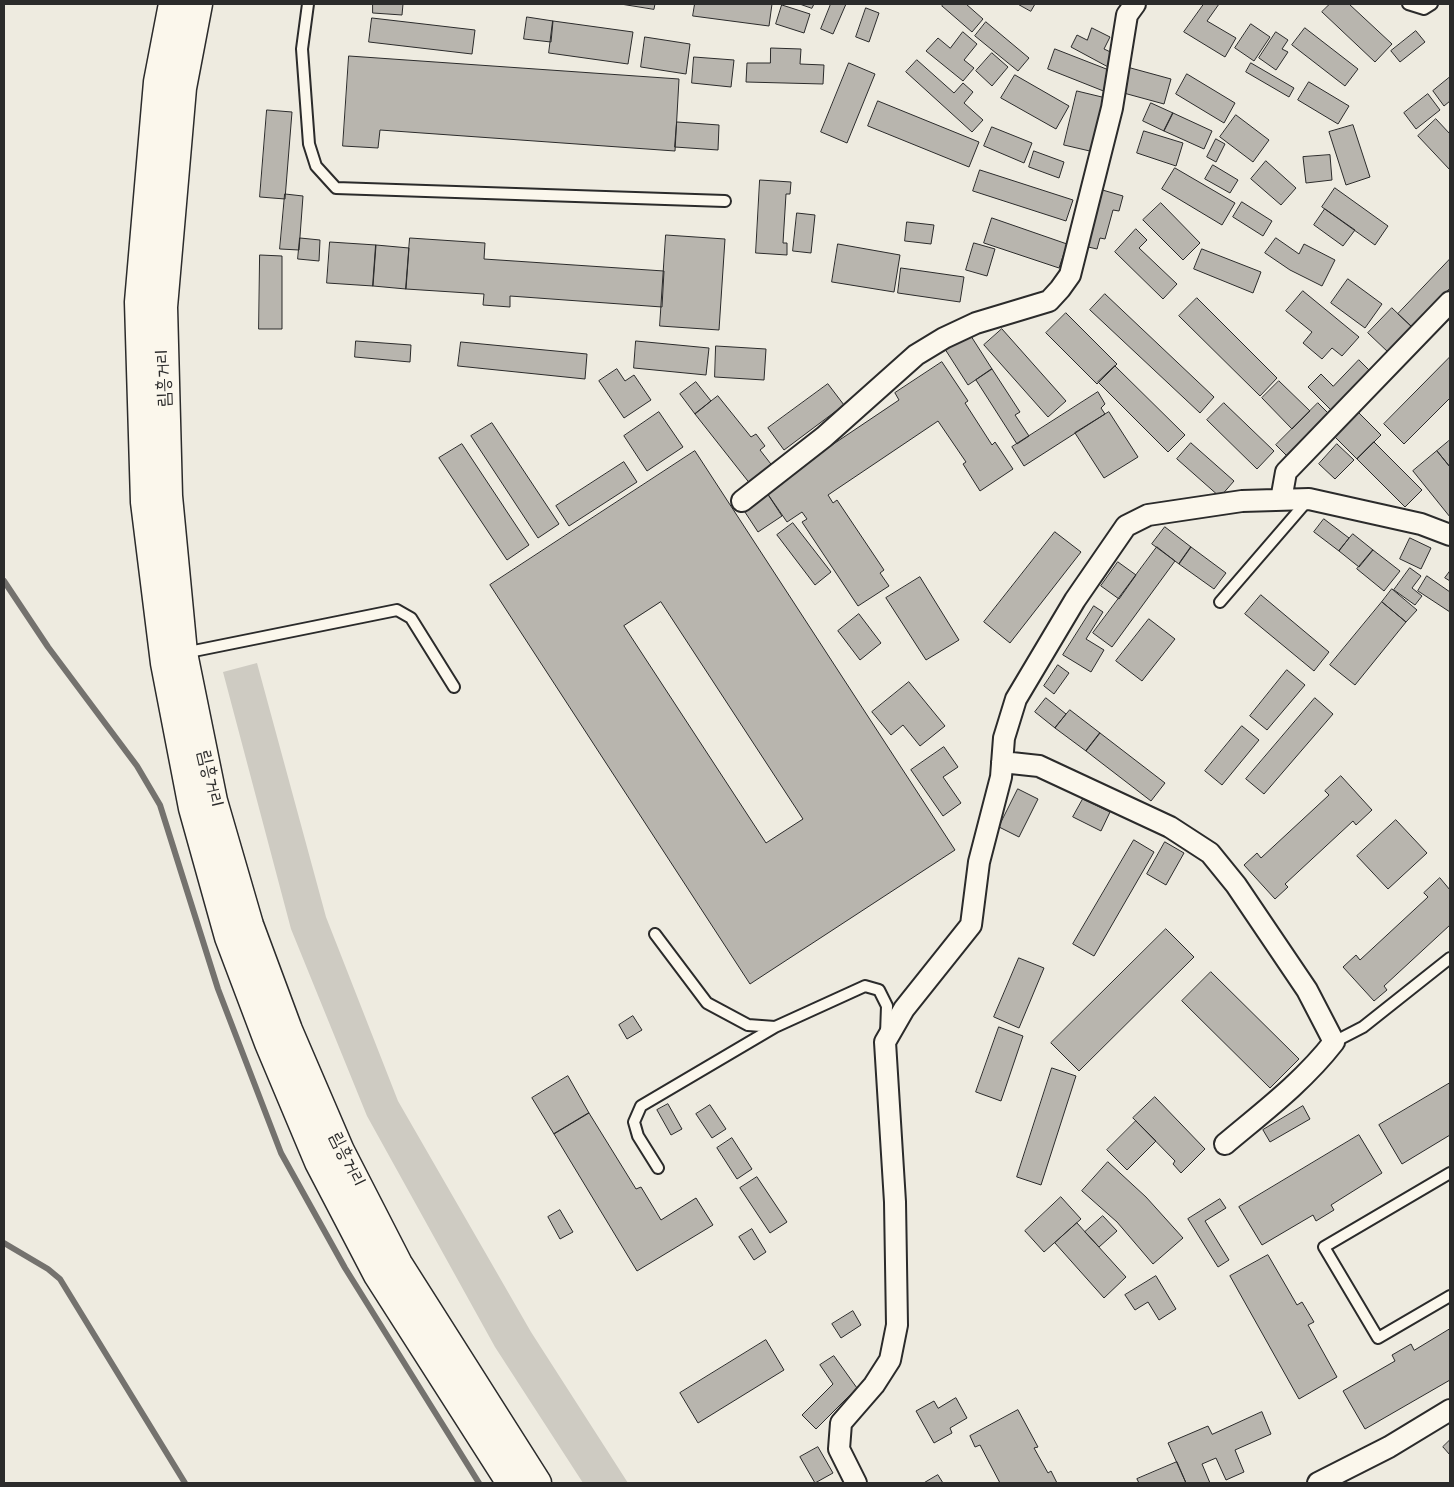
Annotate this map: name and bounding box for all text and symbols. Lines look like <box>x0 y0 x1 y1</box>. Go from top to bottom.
street label: 림흥거리 <box>153 349 177 407</box>
street label: 림흥거리 <box>192 748 226 810</box>
street label: 림흥거리 <box>324 1129 368 1191</box>

